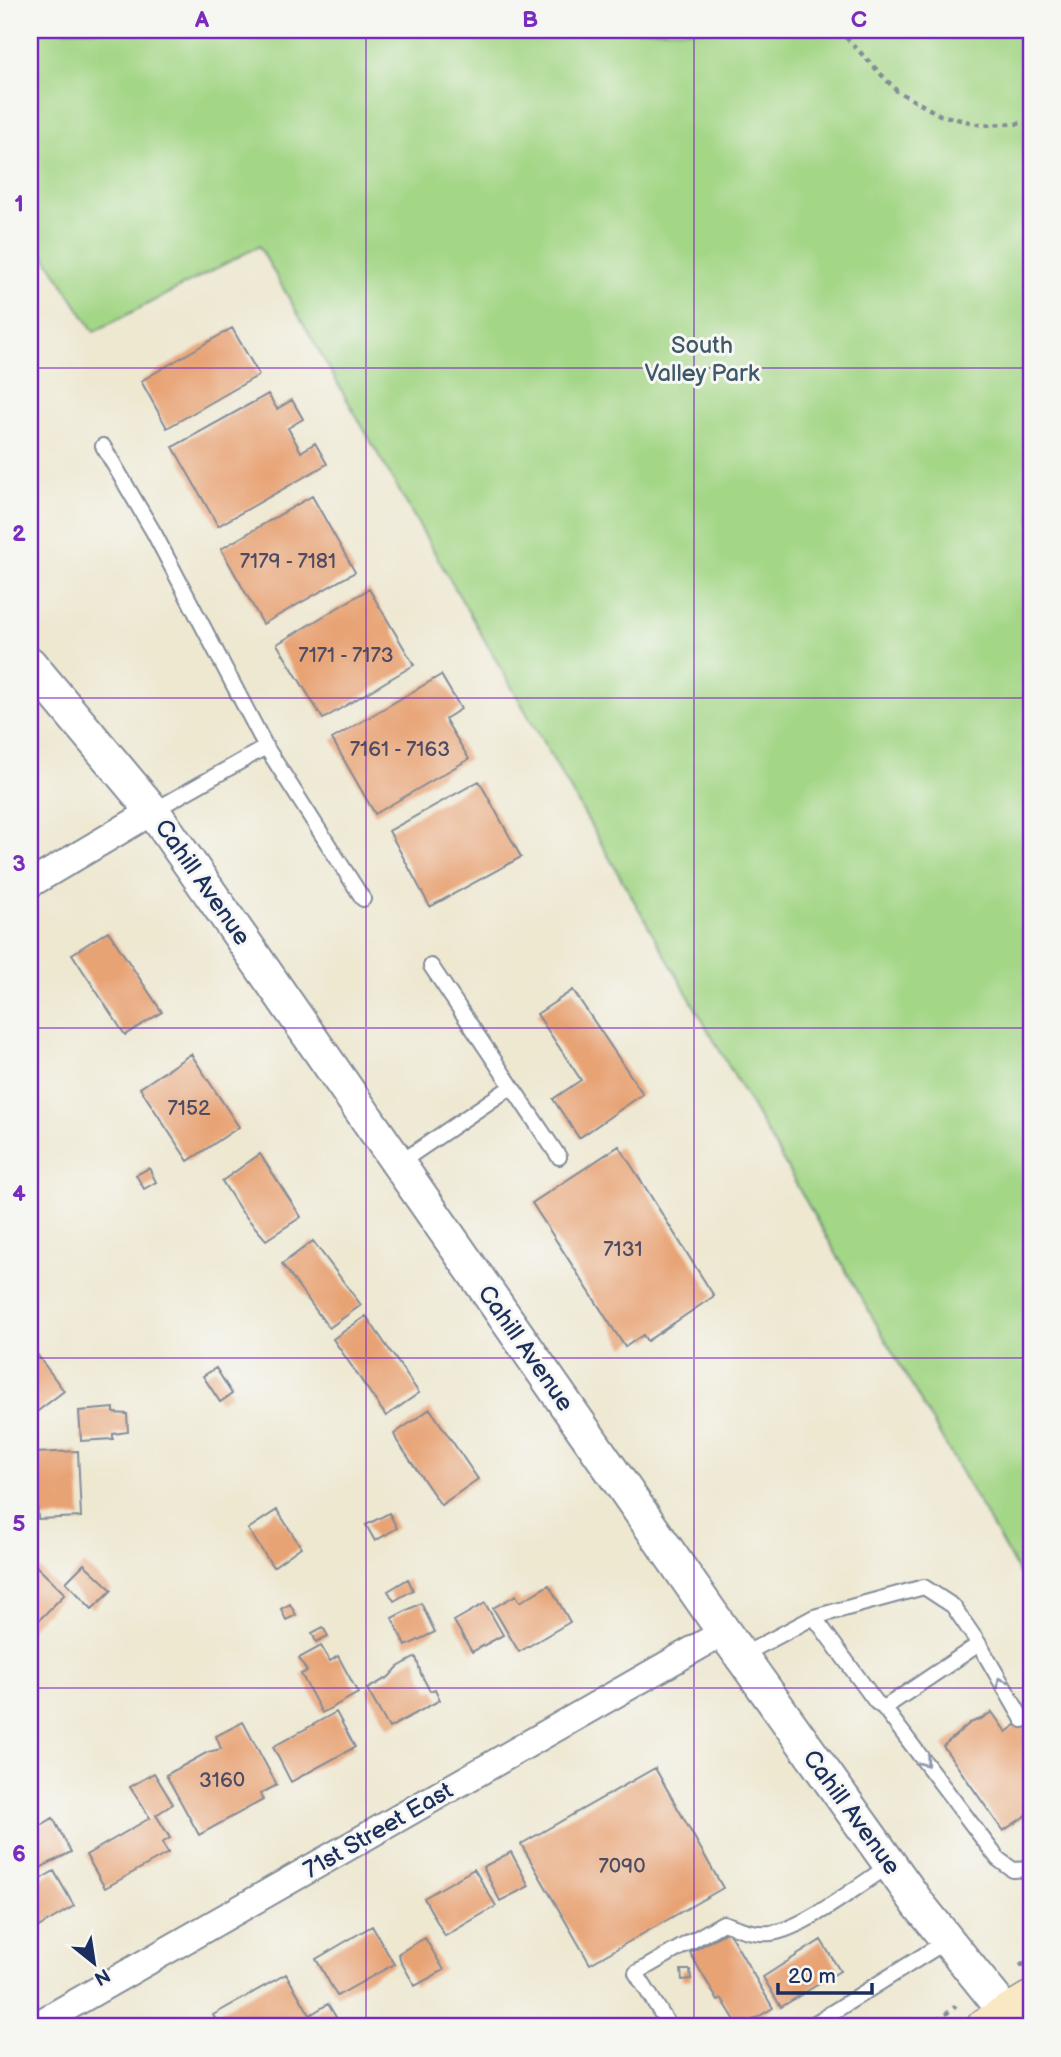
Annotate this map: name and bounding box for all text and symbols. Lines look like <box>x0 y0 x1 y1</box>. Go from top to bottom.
text: A <box>194 6 210 34</box>
text: B <box>522 6 538 34</box>
text: C <box>851 6 867 34</box>
text: 1 <box>14 190 24 218</box>
park label: South Valley Park <box>645 331 760 388</box>
text: 2 <box>12 520 26 548</box>
house number: 7179 - 7181 <box>240 549 336 574</box>
house number: 7171 - 7173 <box>298 643 394 668</box>
house number: 7161 - 7163 <box>350 737 450 762</box>
street label: Cahill Avenue <box>148 814 257 951</box>
text: 3 <box>12 850 26 878</box>
house number: 7152 <box>168 1096 211 1121</box>
text: 4 <box>12 1180 26 1208</box>
house number: 7131 <box>603 1237 643 1262</box>
street label: Cahill Avenue <box>471 1280 580 1417</box>
text: 5 <box>12 1510 26 1538</box>
one-way arrow <box>996 1677 1009 1690</box>
street label: Cahill Avenue <box>797 1744 907 1880</box>
one-way arrow <box>917 1754 929 1767</box>
house number: 3160 <box>199 1768 245 1793</box>
street label: 71st Street East <box>299 1776 459 1885</box>
text: 6 <box>12 1840 26 1868</box>
house number: 7090 <box>598 1854 646 1879</box>
north arrow <box>60 1927 130 1997</box>
scale bar <box>778 1952 872 1996</box>
text: N <box>90 1963 114 1990</box>
text: 20 m <box>788 1964 836 1989</box>

